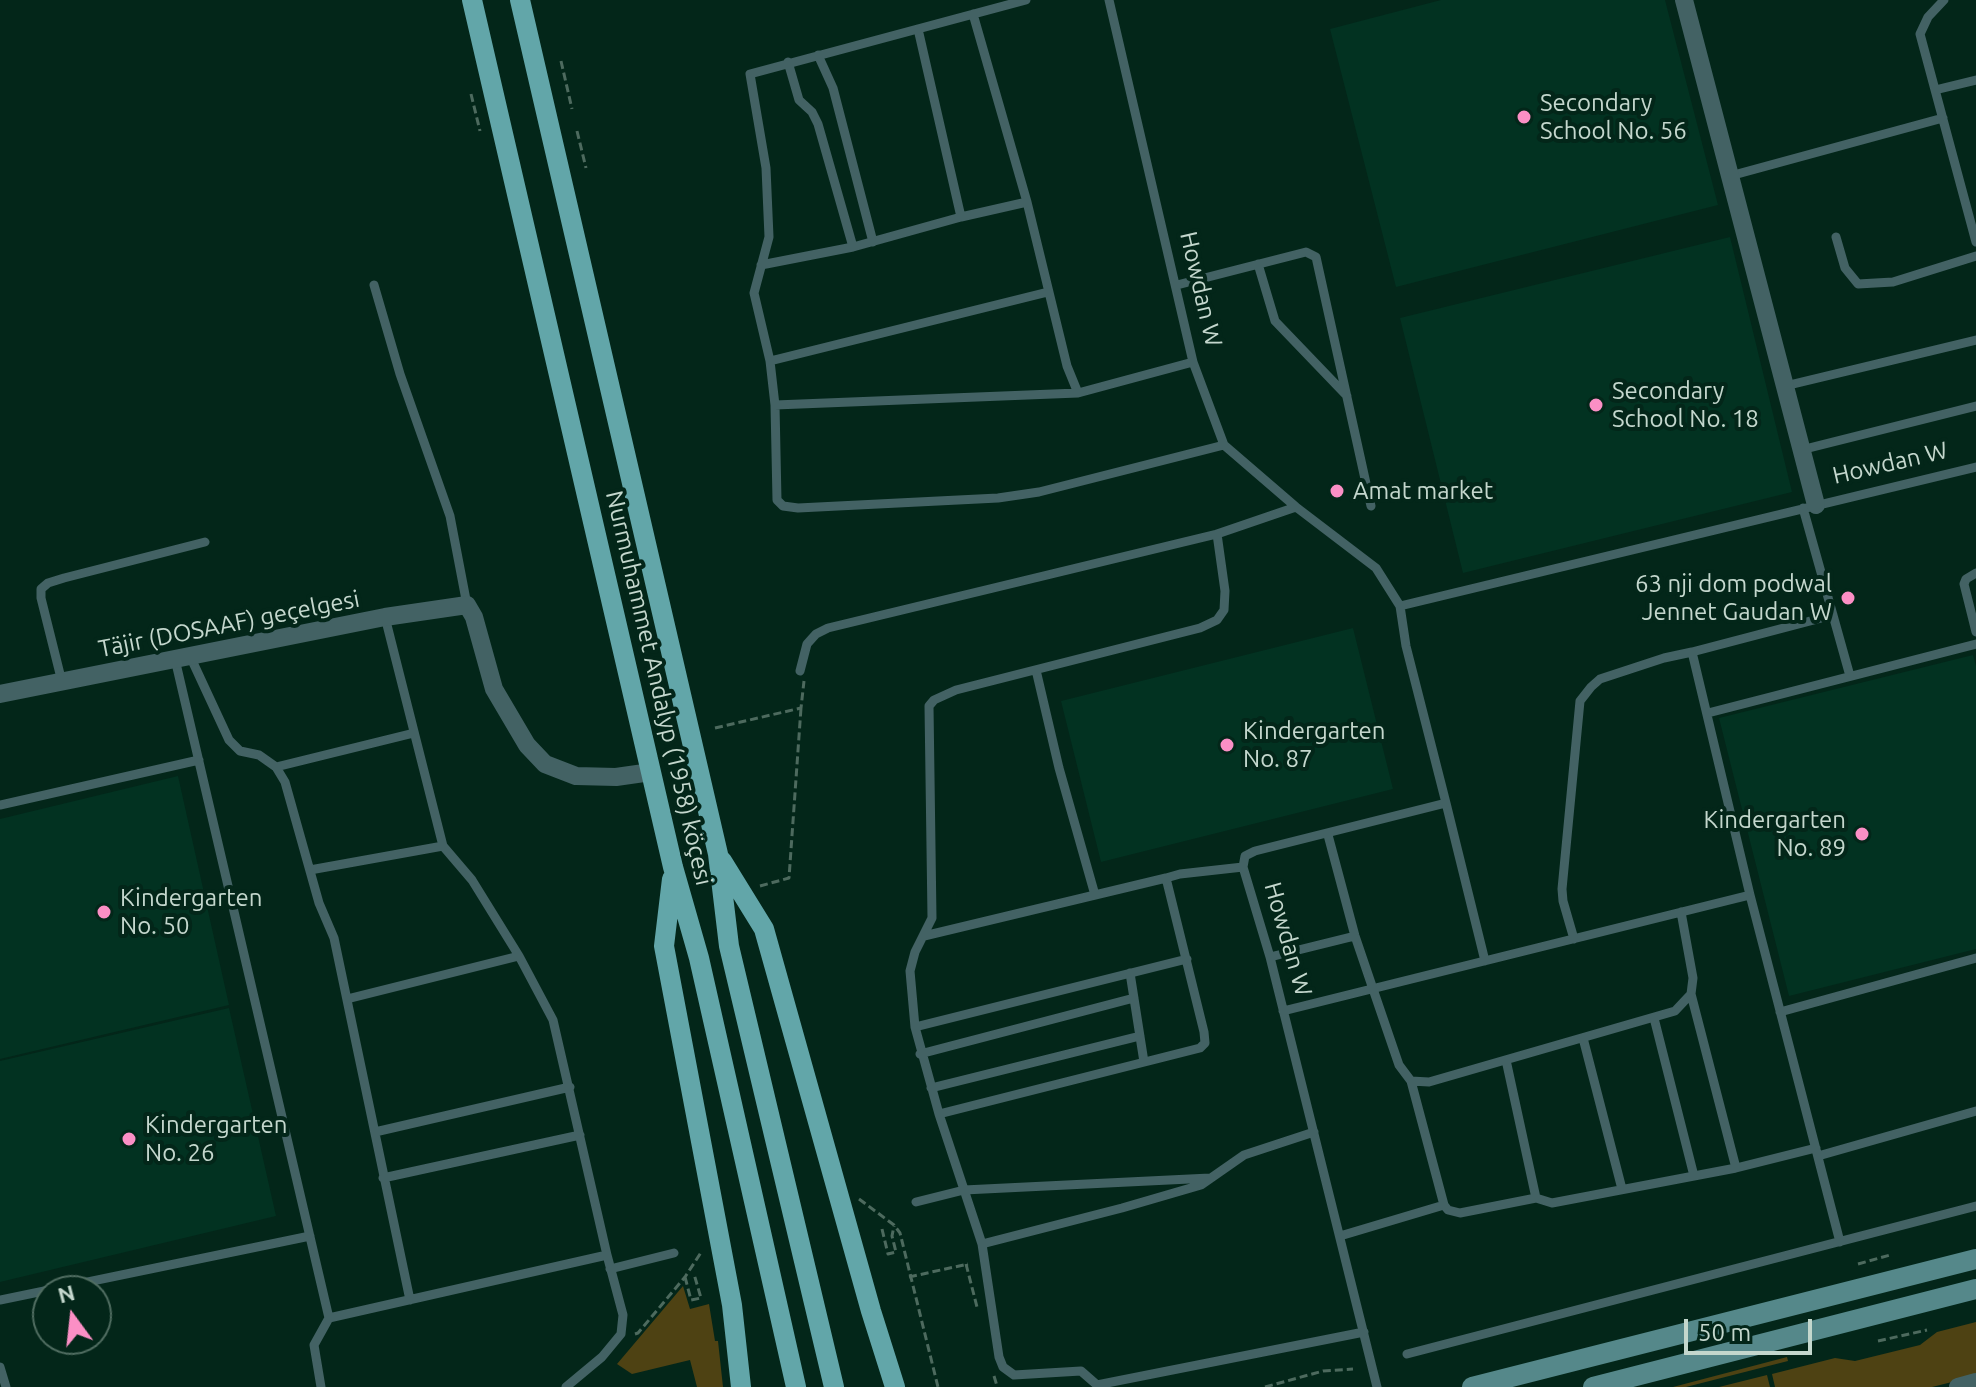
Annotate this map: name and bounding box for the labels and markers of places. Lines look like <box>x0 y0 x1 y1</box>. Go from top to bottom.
place label: Secondary School No. 56 <box>1540 89 1687 145</box>
marker: Secondary School No. 56 <box>1515 108 1533 126</box>
place label: Secondary School No. 18 <box>1612 377 1759 433</box>
marker: Secondary School No. 18 <box>1587 396 1605 414</box>
place label: Amat market <box>1353 477 1493 505</box>
marker: Amat market <box>1328 482 1346 500</box>
place label: 63 nji dom podwal Jennet Gaudan W <box>1635 570 1832 626</box>
marker: 63 nji dom podwal Jennet Gaudan W <box>1839 589 1857 607</box>
place label: Kindergarten No. 87 <box>1243 717 1386 773</box>
marker: Kindergarten No. 87 <box>1218 736 1236 754</box>
place label: Kindergarten No. 89 <box>1703 806 1846 862</box>
marker: Kindergarten No. 89 <box>1853 825 1871 843</box>
place label: Kindergarten No. 50 <box>120 884 263 940</box>
marker: Kindergarten No. 50 <box>95 903 113 921</box>
place label: Kindergarten No. 26 <box>145 1111 288 1167</box>
marker: Kindergarten No. 26 <box>120 1130 138 1148</box>

